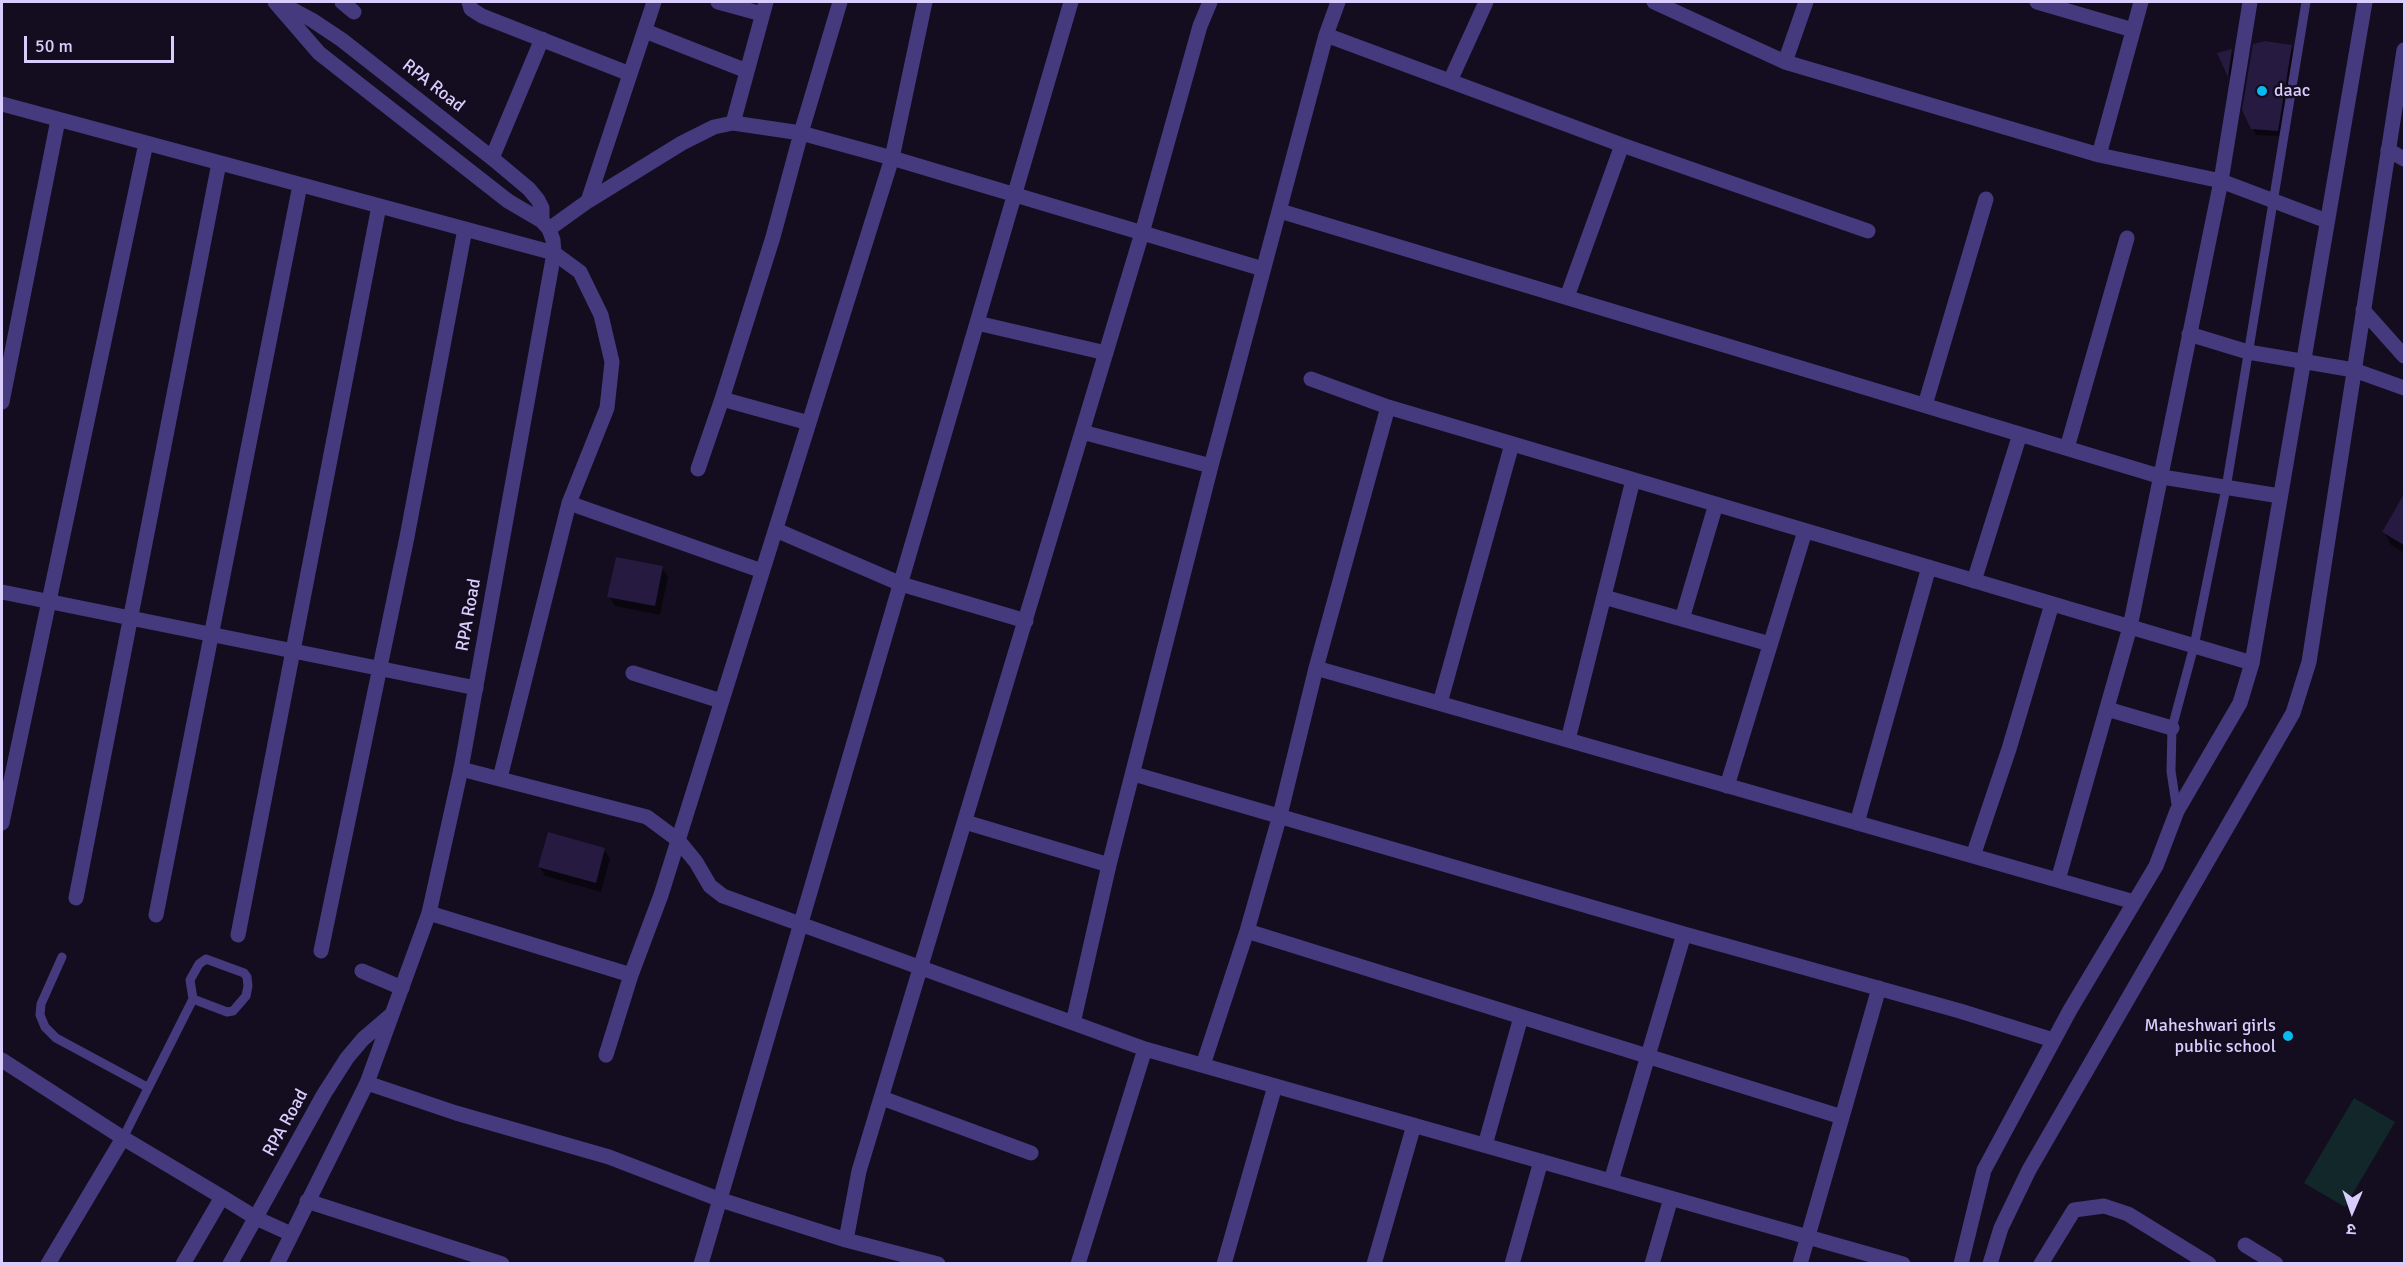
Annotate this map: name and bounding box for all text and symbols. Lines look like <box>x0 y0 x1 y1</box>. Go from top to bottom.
scale bar <box>27 24 177 62</box>
text: 50 m <box>35 35 73 57</box>
street label: RPA Road <box>397 55 469 117</box>
place label: daac <box>2274 80 2310 102</box>
marker: daac <box>2255 84 2269 98</box>
street label: RPA Road <box>452 577 486 653</box>
place label: Maheshwari girls public school <box>2144 1015 2276 1058</box>
marker: Maheshwari girls public school <box>2281 1029 2295 1043</box>
street label: RPA Road <box>259 1086 313 1160</box>
north arrow <box>2322 1181 2382 1241</box>
text: उ <box>2346 1219 2356 1239</box>

